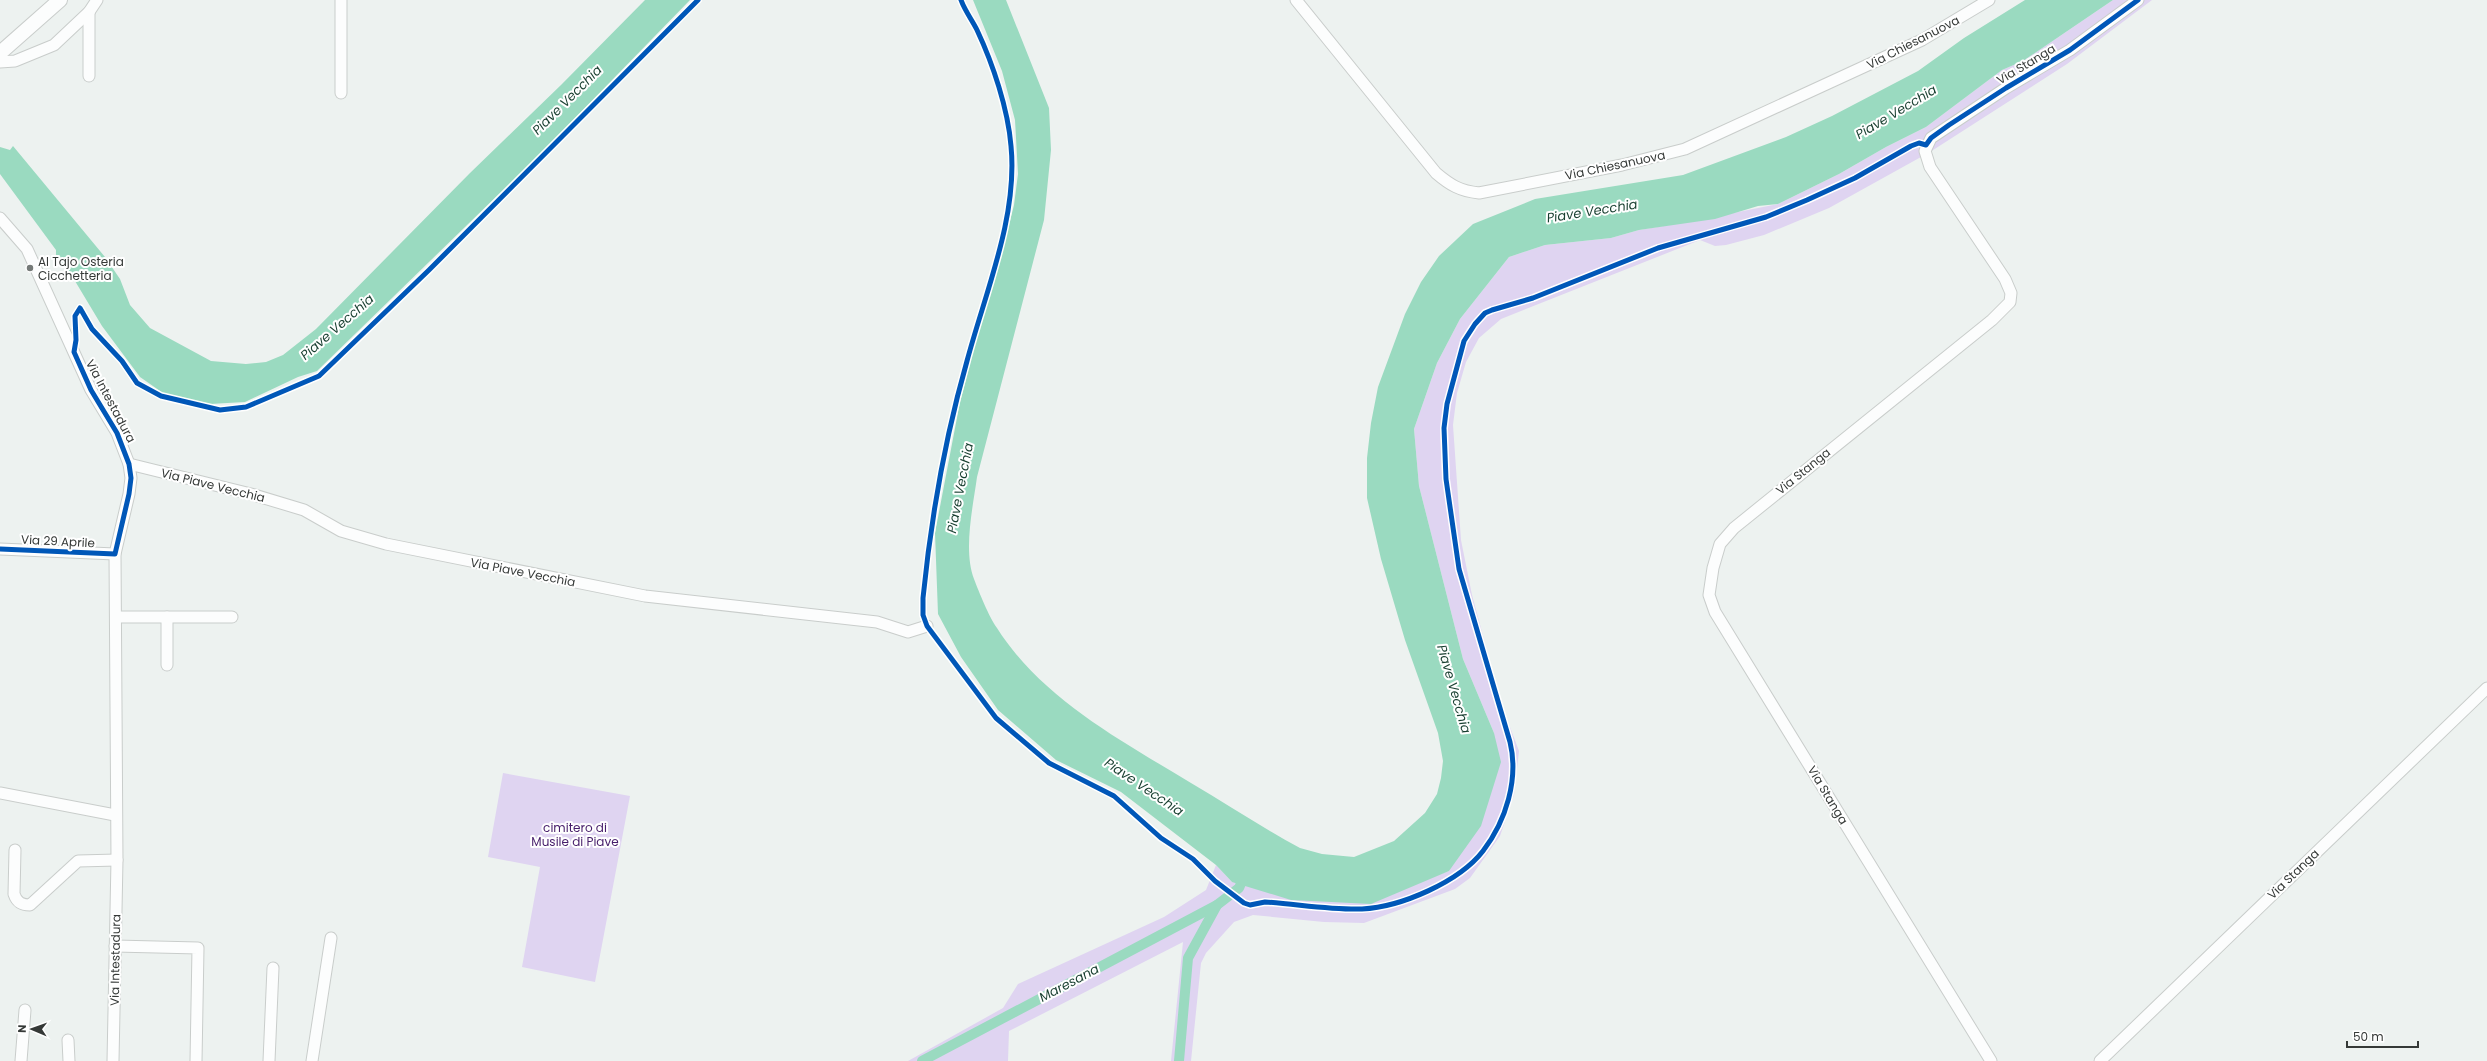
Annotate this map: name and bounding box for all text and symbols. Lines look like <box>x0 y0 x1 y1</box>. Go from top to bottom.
street label: Via Chiesanuova <box>1864 11 1962 73</box>
street label: Via Stanga <box>1993 40 2059 88</box>
water label: Piave Vecchia <box>528 61 606 139</box>
water label: Piave Vecchia <box>1852 80 1940 144</box>
street label: Via Chiesanuova <box>1563 146 1667 184</box>
water label: Piave Vecchia <box>1545 194 1639 228</box>
place label: Al Tajo Osteria Cicchetteria <box>38 253 124 284</box>
marker: Al Tajo Osteria Cicchetteria <box>25 263 35 273</box>
water label: Piave Vecchia <box>296 290 378 364</box>
street label: Via Intestadura <box>82 356 140 446</box>
water label: Piave Vecchia <box>942 441 978 535</box>
street label: Via Stanga <box>1772 444 1834 498</box>
street label: Via Piave Vecchia <box>159 464 267 506</box>
street label: Via 29 Aprile <box>21 531 95 551</box>
street label: Via Piave Vecchia <box>469 553 577 591</box>
water label: Piave Vecchia <box>1432 642 1476 736</box>
water label: Piave Vecchia <box>1101 753 1187 821</box>
street label: Via Stanga <box>1804 762 1852 828</box>
park label: cimitero di Musile di Piave <box>531 819 619 850</box>
street label: Via Stanga <box>2263 845 2323 903</box>
street label: Via Intestadura <box>106 914 124 1006</box>
water label: Maresana <box>1036 959 1103 1007</box>
north arrow <box>12 1009 52 1049</box>
scale bar <box>2347 1023 2418 1049</box>
text: N <box>14 1024 30 1033</box>
text: 50 m <box>2353 1028 2384 1045</box>

